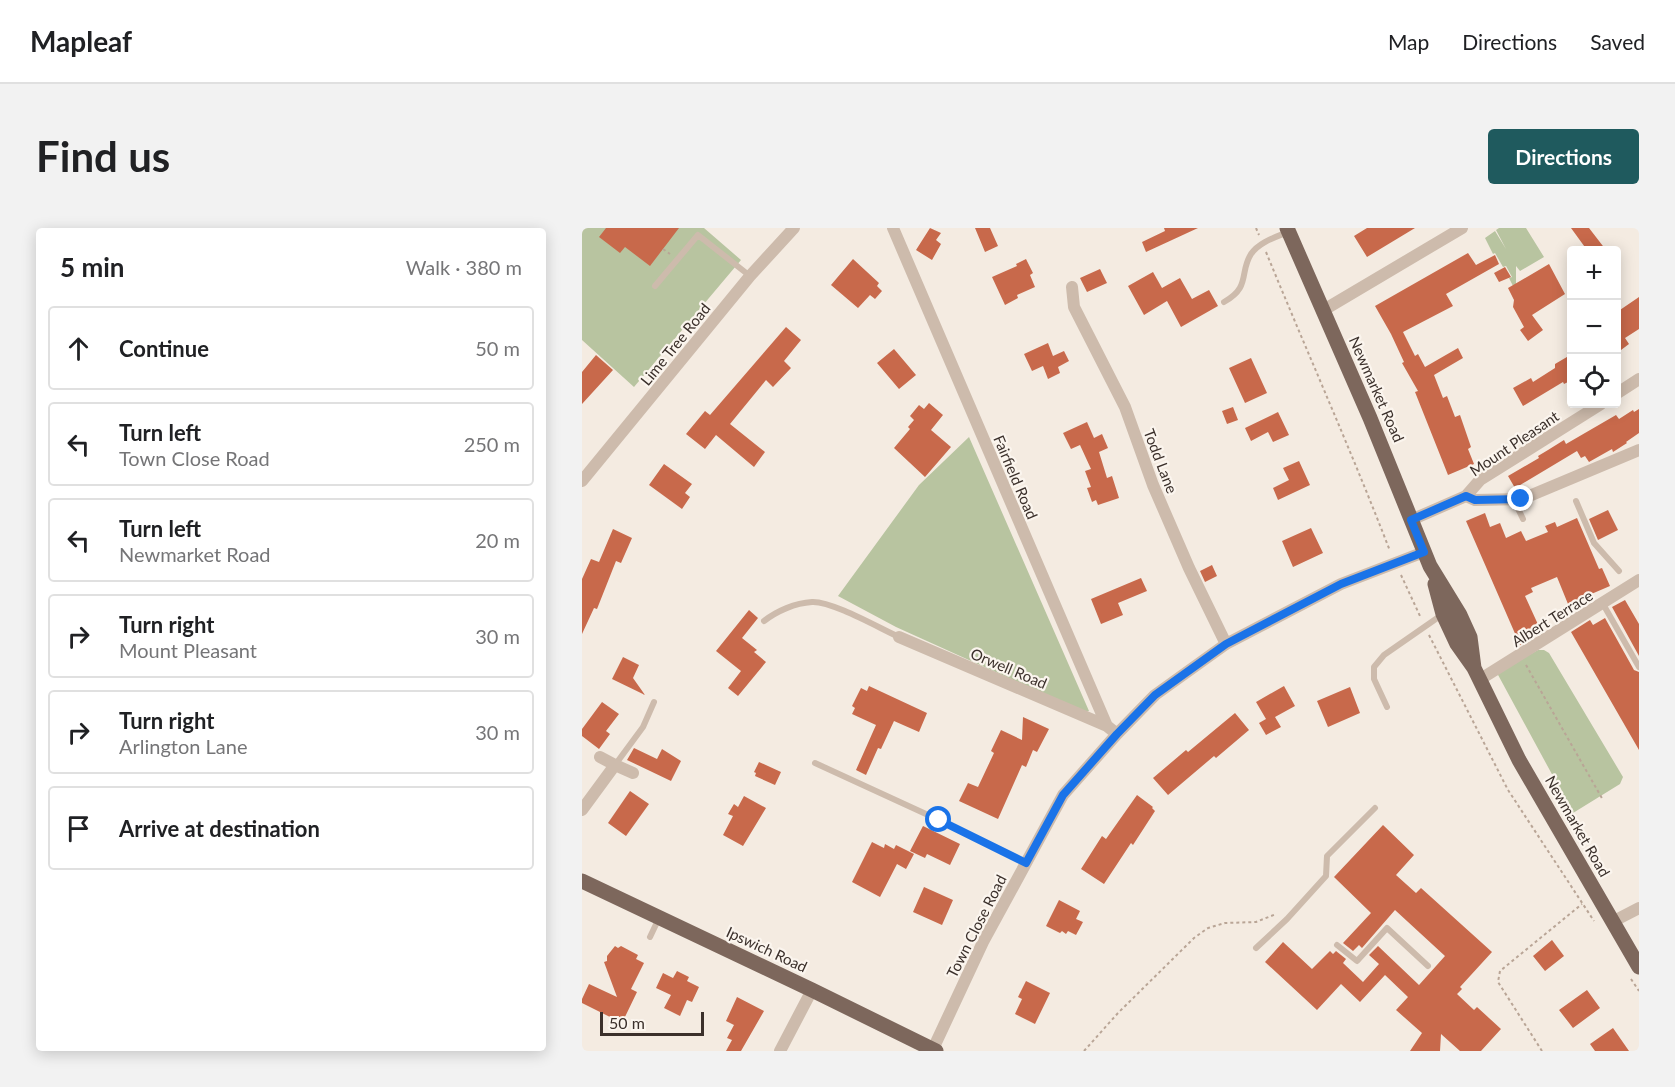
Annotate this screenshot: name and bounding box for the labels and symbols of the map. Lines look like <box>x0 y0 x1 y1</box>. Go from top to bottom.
street label: Lime Tree Road <box>636 299 714 389</box>
street label: Newmarket Road <box>1346 333 1408 445</box>
street label: Mount Pleasant <box>1466 406 1562 479</box>
street label: Todd Lane <box>1140 426 1182 496</box>
street label: Fairfield Road <box>990 432 1042 522</box>
route end <box>1507 485 1533 511</box>
street label: Albert Terrace <box>1508 586 1596 650</box>
street label: Orwell Road <box>968 644 1050 692</box>
street label: Newmarket Road <box>1542 772 1614 880</box>
route start <box>925 806 951 832</box>
street label: Town Close Road <box>942 872 1010 980</box>
street label: Ipswich Road <box>724 922 810 976</box>
scale bar <box>600 1009 704 1036</box>

